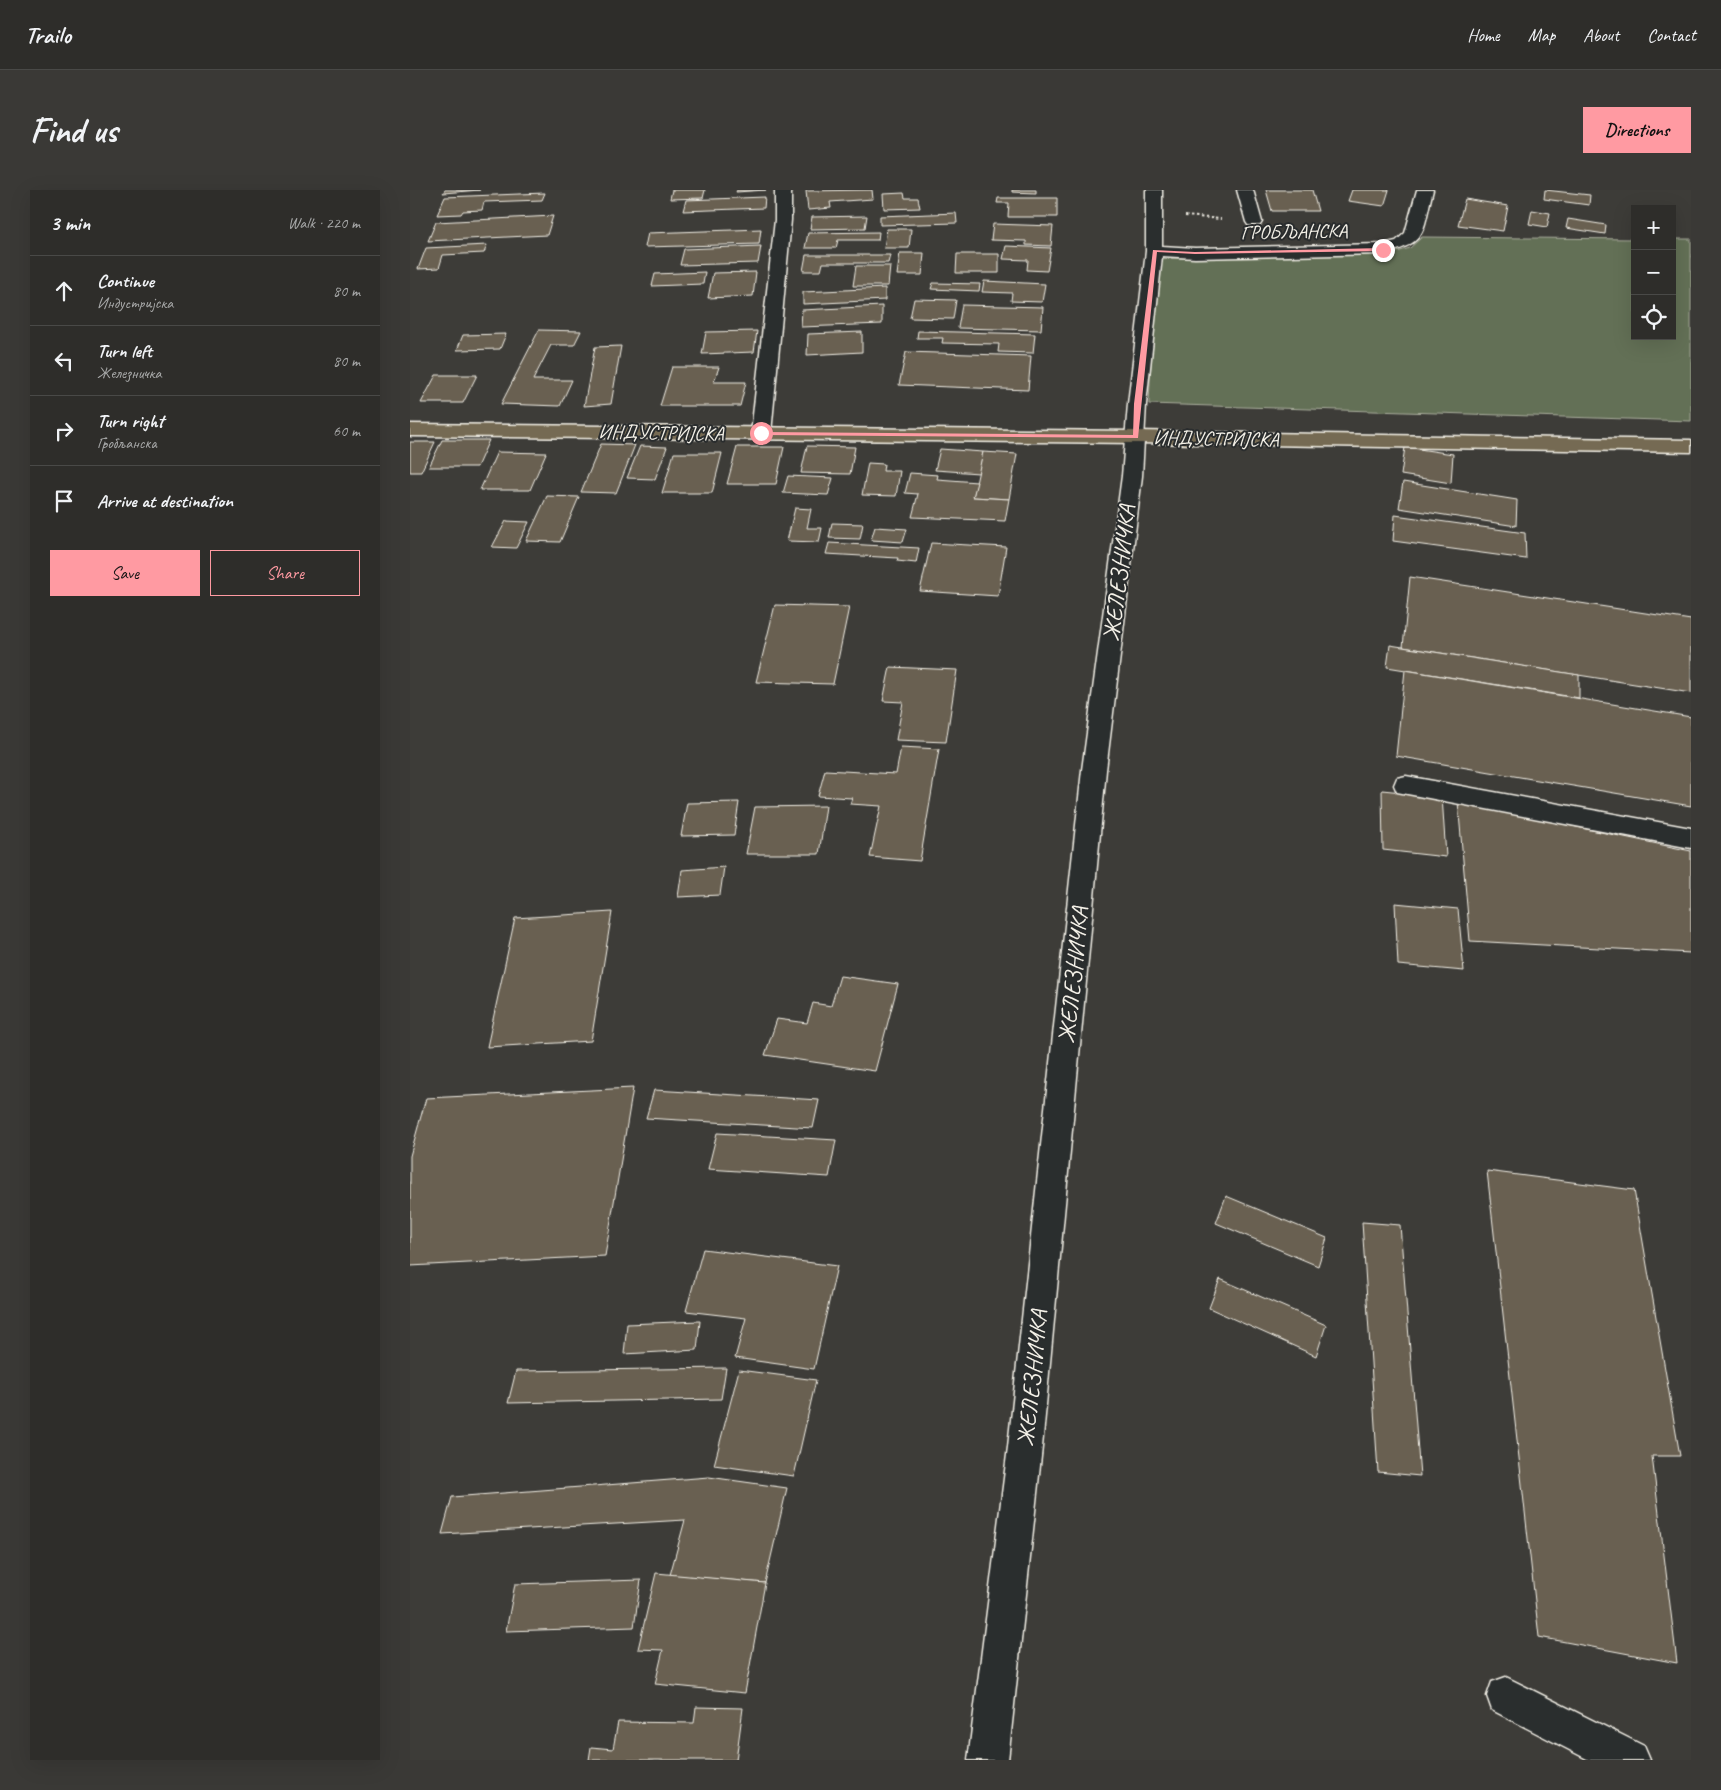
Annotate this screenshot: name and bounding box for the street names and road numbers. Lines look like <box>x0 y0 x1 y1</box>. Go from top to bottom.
street label: ГРОБЉАНСКА <box>1240 218 1349 245</box>
street label: ИНДУСТРИЈСКА <box>598 419 725 446</box>
street label: ИНДУСТРИЈСКА <box>1153 425 1280 452</box>
street label: ЖЕЛЕЗНИЧКА <box>1096 502 1142 643</box>
street label: ЖЕЛЕЗНИЧКА <box>1051 904 1095 1045</box>
street label: ЖЕЛЕЗНИЧКА <box>1010 1307 1054 1448</box>

